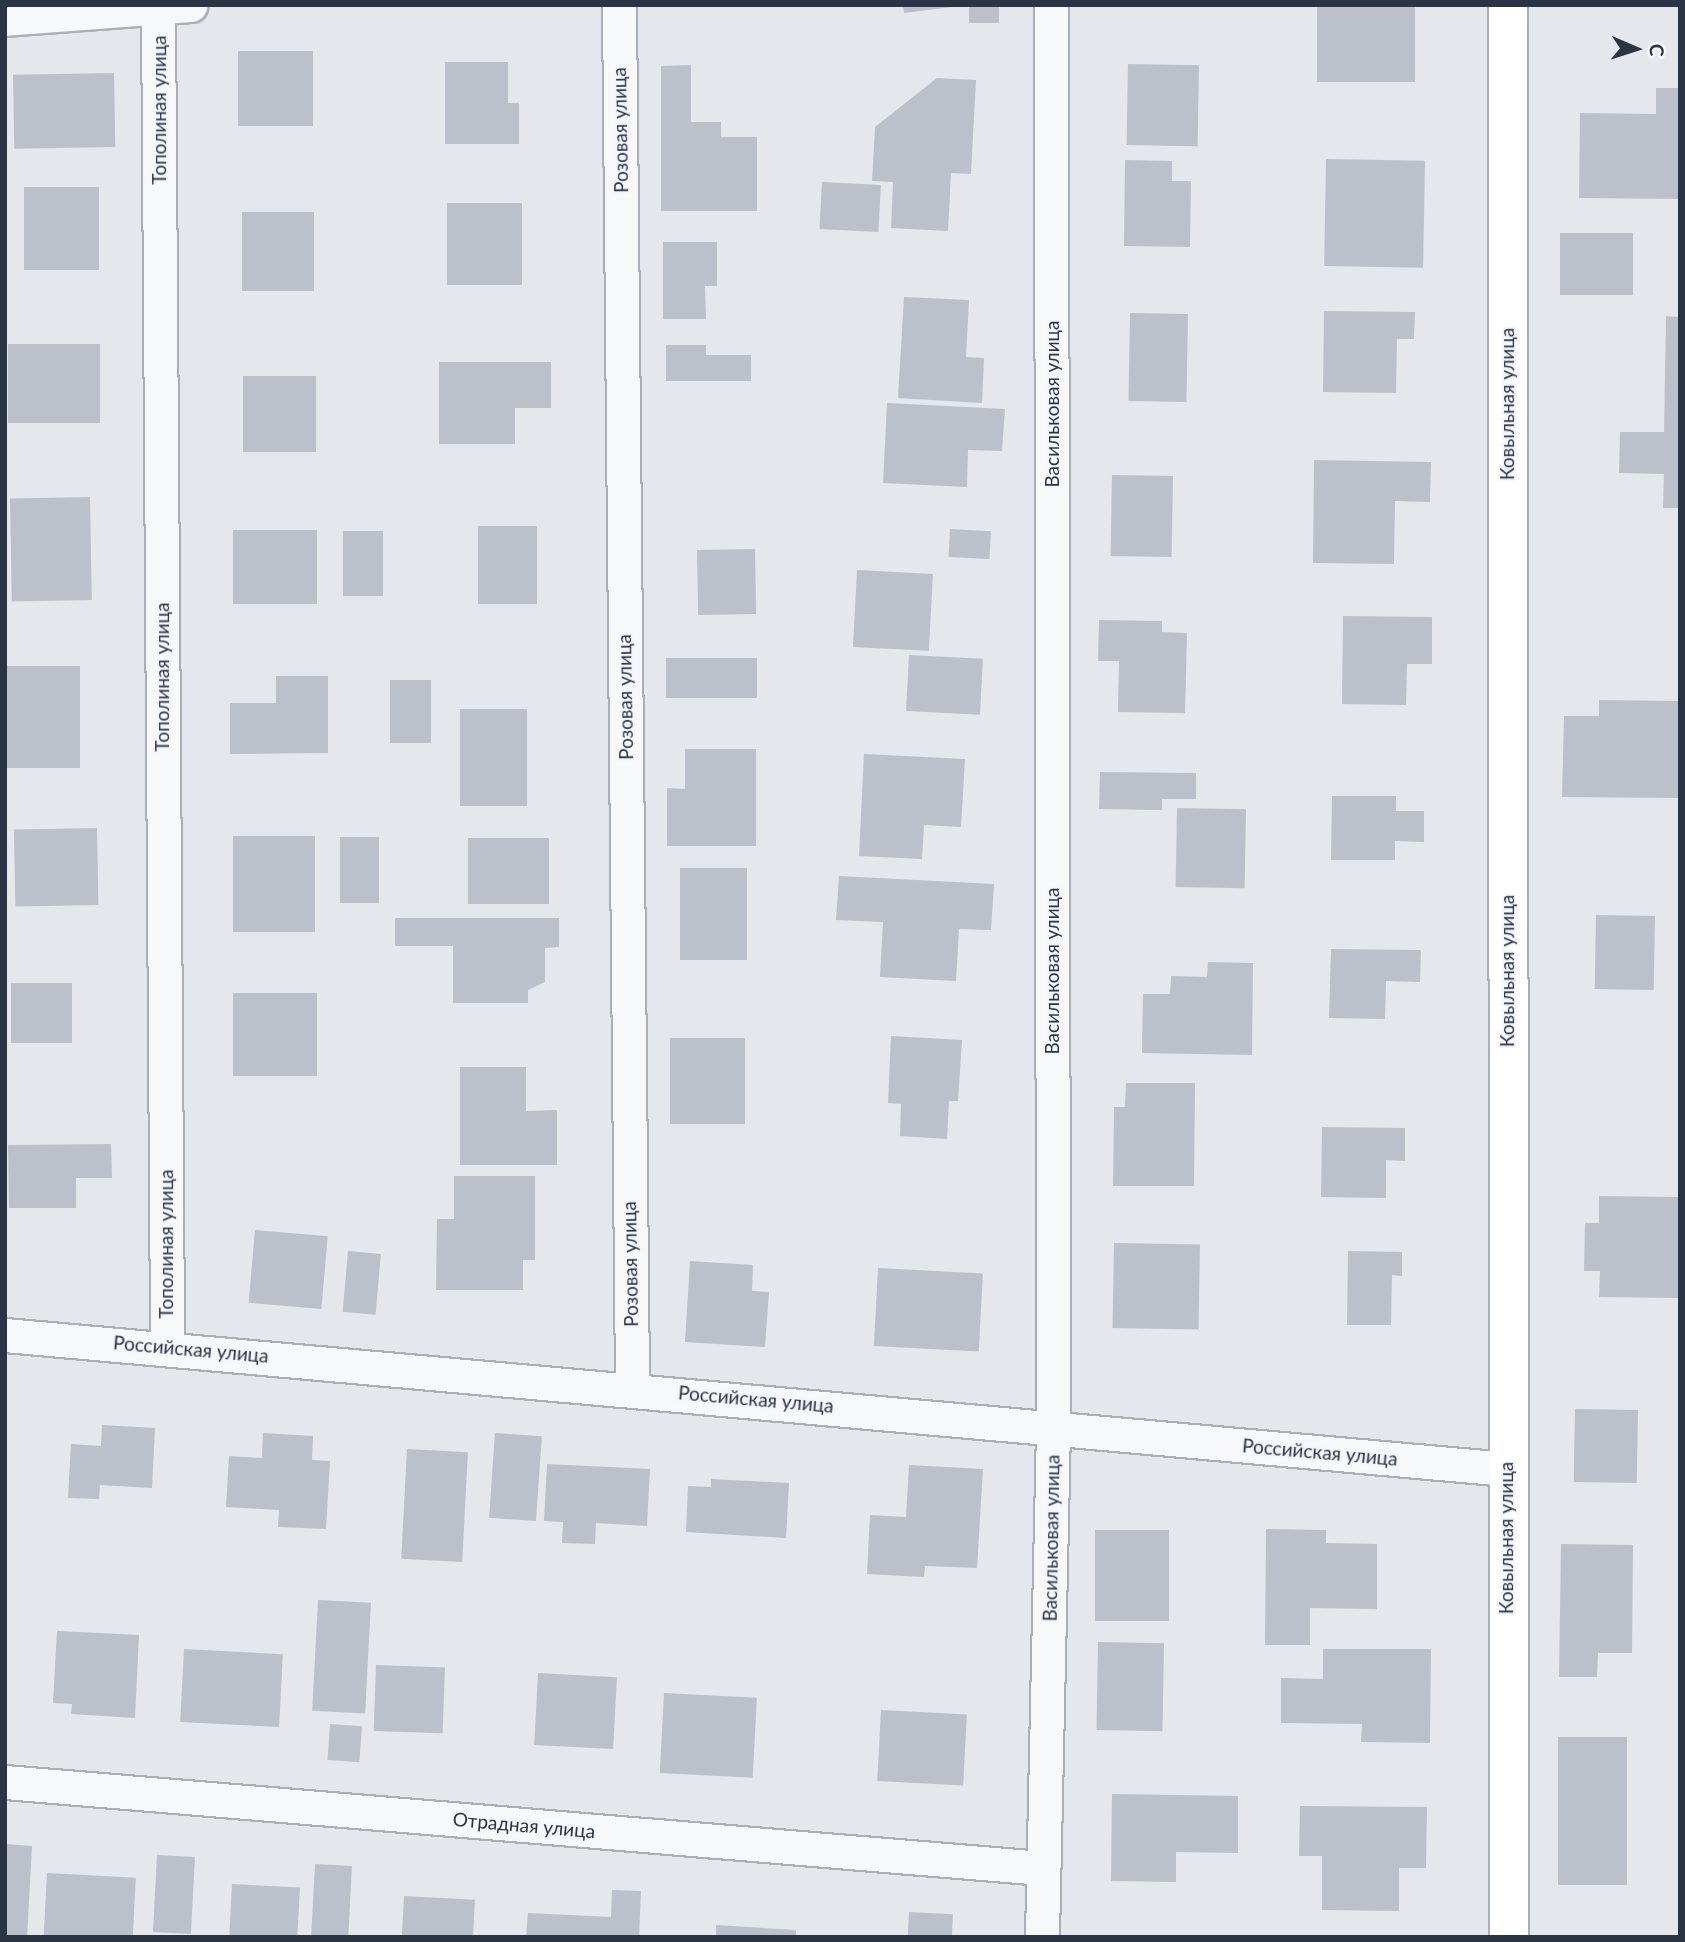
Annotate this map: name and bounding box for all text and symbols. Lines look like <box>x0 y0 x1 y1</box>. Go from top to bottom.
north arrow <box>1601 14 1671 84</box>
street label: Тополиная улица <box>148 35 170 185</box>
text: С <box>1646 43 1669 57</box>
street label: Розовая улица <box>608 67 632 193</box>
street label: Васильковая улица <box>1041 320 1063 488</box>
street label: Ковыльная улица <box>1496 328 1518 480</box>
street label: Тополиная улица <box>151 602 173 752</box>
street label: Розовая улица <box>613 634 637 760</box>
street label: Васильковая улица <box>1041 887 1063 1055</box>
street label: Ковыльная улица <box>1496 895 1518 1047</box>
street label: Тополиная улица <box>155 1169 177 1319</box>
street label: Розовая улица <box>618 1201 642 1327</box>
street label: Российская улица <box>112 1331 270 1367</box>
street label: Российская улица <box>677 1381 835 1417</box>
street label: Российская улица <box>1241 1434 1399 1470</box>
street label: Васильковая улица <box>1038 1454 1064 1622</box>
street label: Ковыльная улица <box>1495 1462 1517 1614</box>
street label: Отрадная улица <box>452 1807 596 1843</box>

